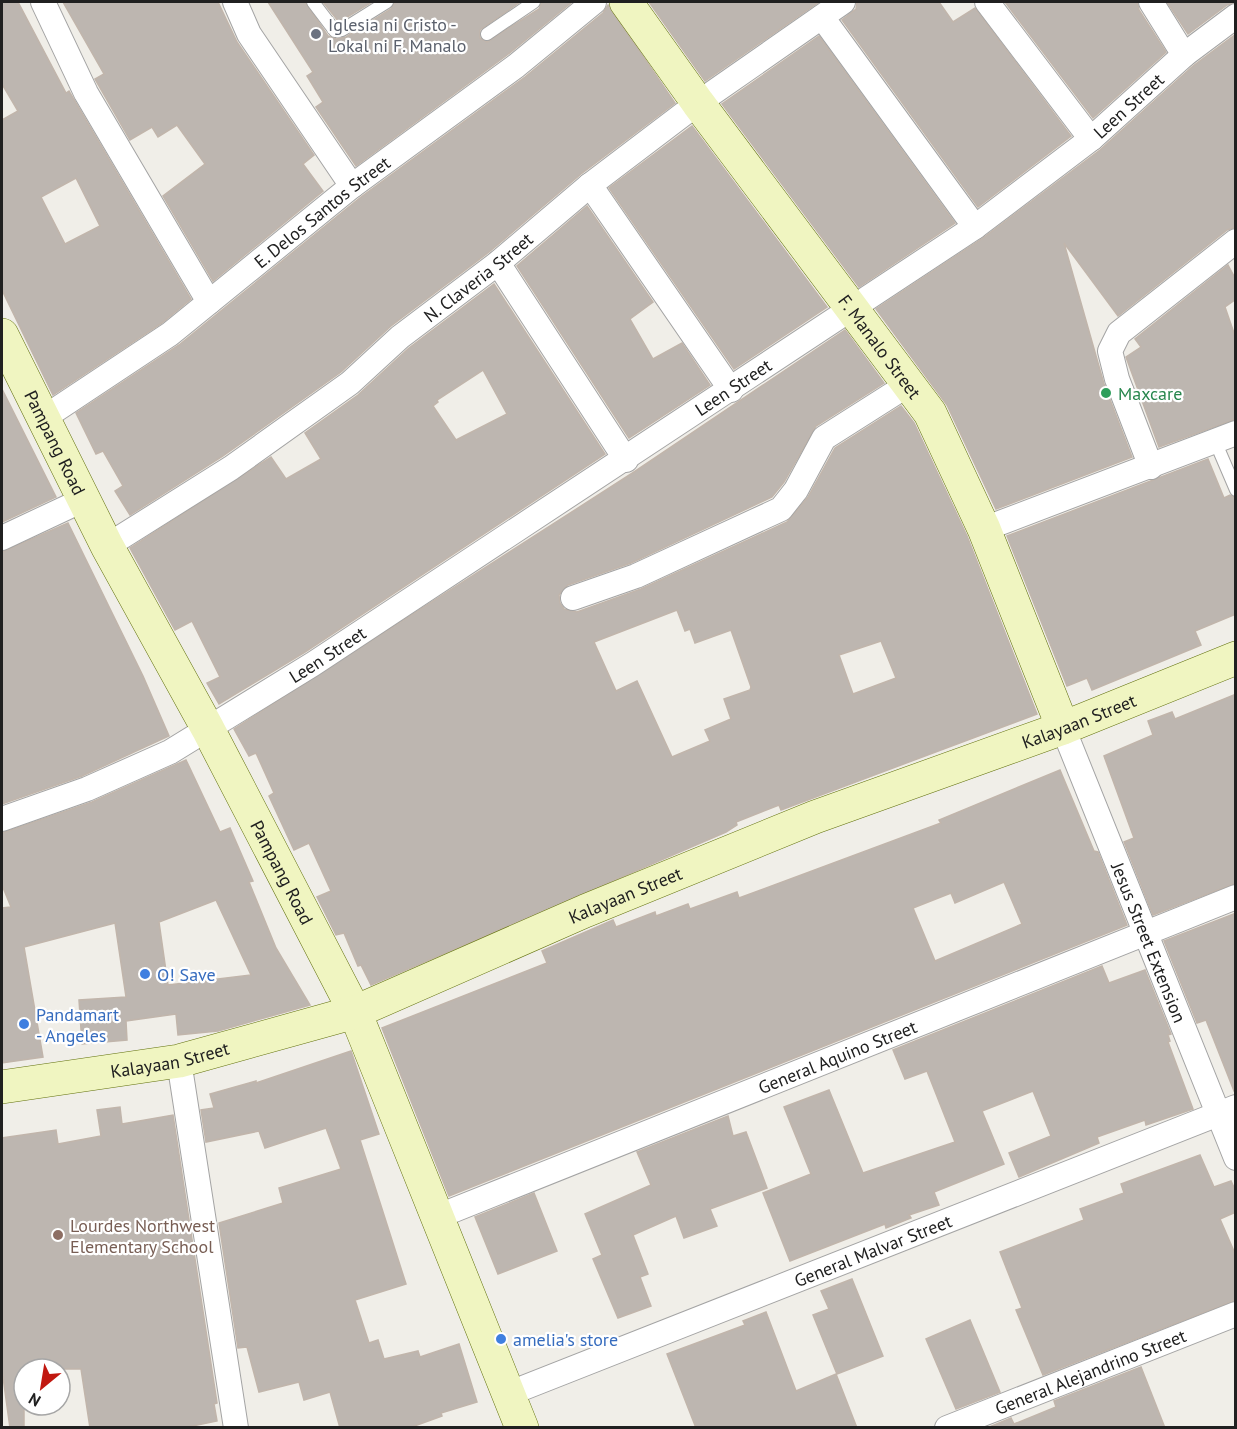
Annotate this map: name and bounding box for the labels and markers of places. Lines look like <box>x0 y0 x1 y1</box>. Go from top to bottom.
place label: Iglesia ni Cristo - Lokal ni F. Manalo <box>328 13 466 57</box>
marker: Iglesia ni Cristo - Lokal ni F. Manalo <box>309 27 323 41</box>
place label: Maxcare <box>1118 382 1182 405</box>
marker: Maxcare <box>1099 386 1113 400</box>
place label: O! Save <box>157 963 216 986</box>
marker: O! Save <box>138 967 152 981</box>
place label: Pandamart - Angeles <box>36 1003 119 1047</box>
marker: Pandamart - Angeles <box>17 1017 31 1031</box>
place label: Lourdes Northwest Elementary School <box>70 1214 215 1258</box>
marker: Lourdes Northwest Elementary School <box>51 1228 65 1242</box>
place label: amelia's store <box>513 1328 618 1351</box>
marker: amelia's store <box>494 1332 508 1346</box>

